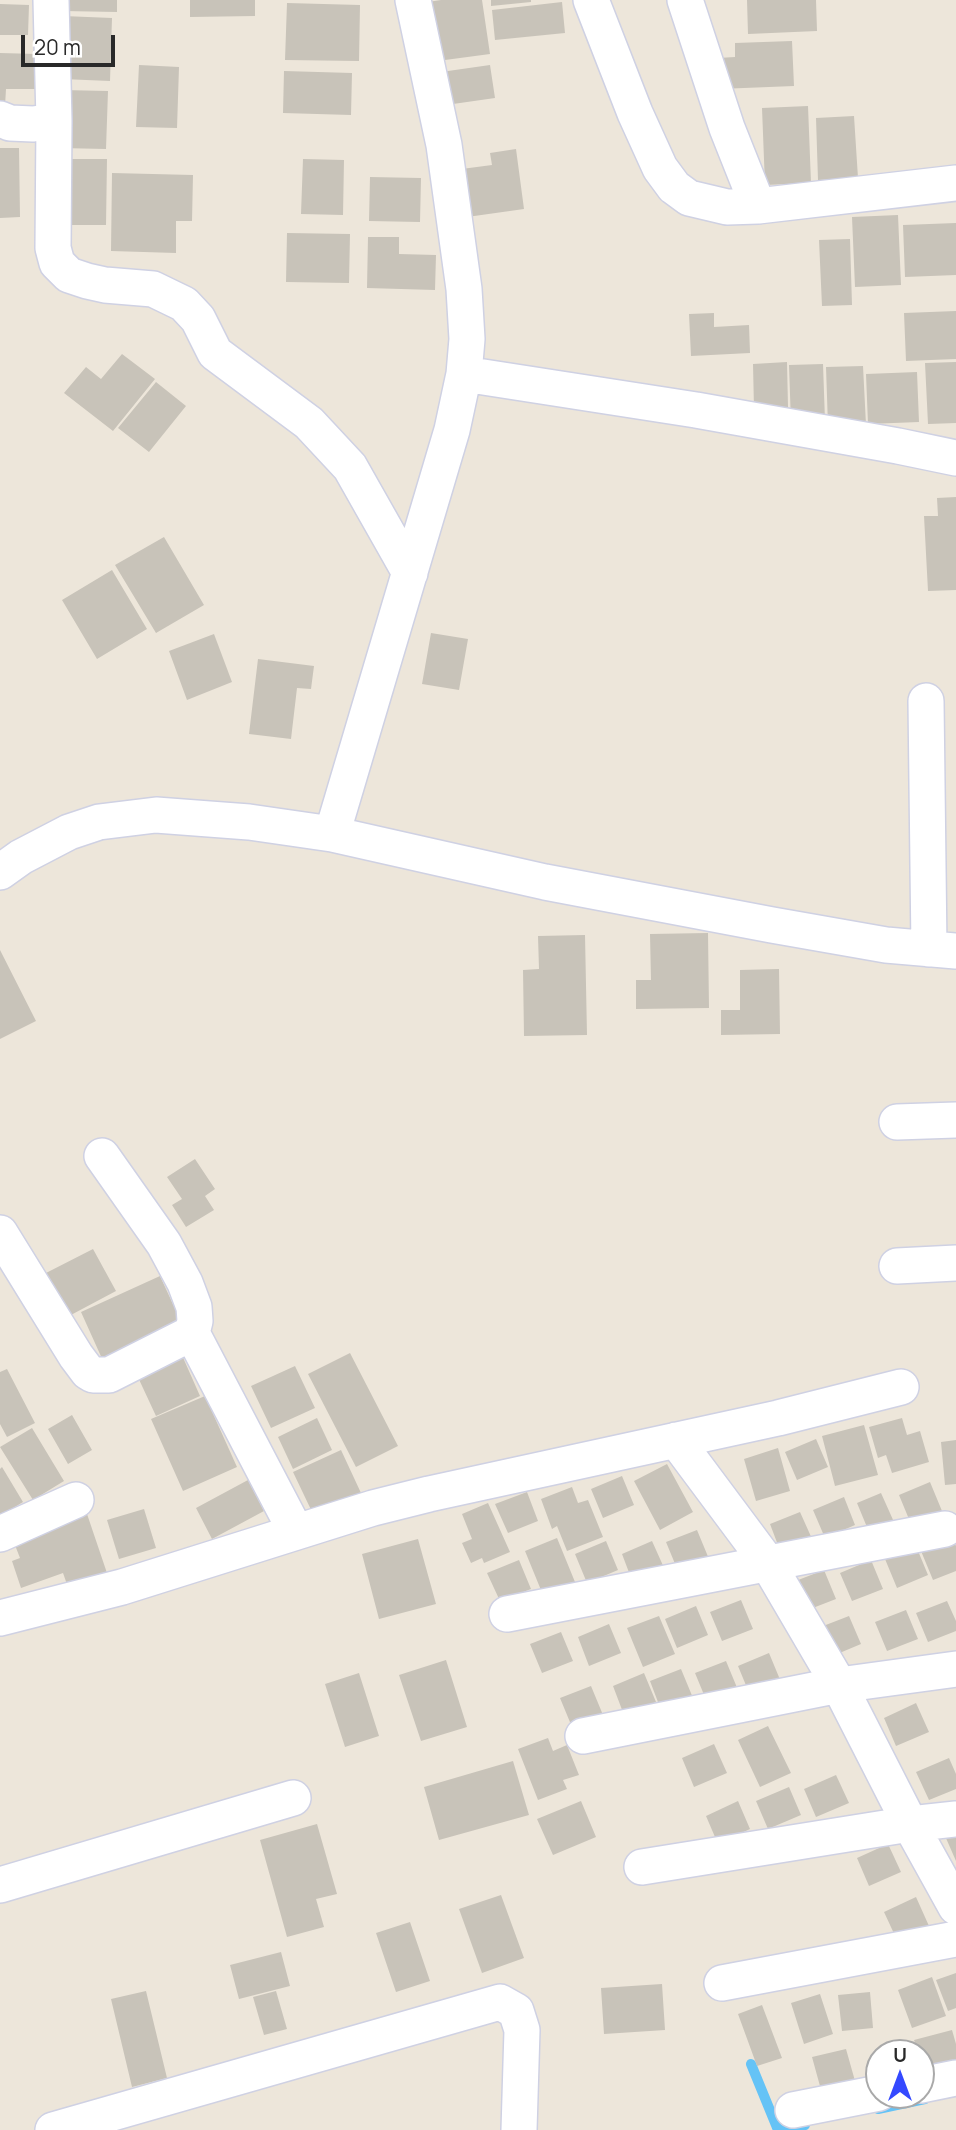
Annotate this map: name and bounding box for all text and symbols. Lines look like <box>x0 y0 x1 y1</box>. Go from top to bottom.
scale bar <box>24 21 119 65</box>
text: 20 m <box>34 33 81 61</box>
north arrow <box>865 2039 935 2109</box>
text: U <box>893 2042 907 2068</box>

